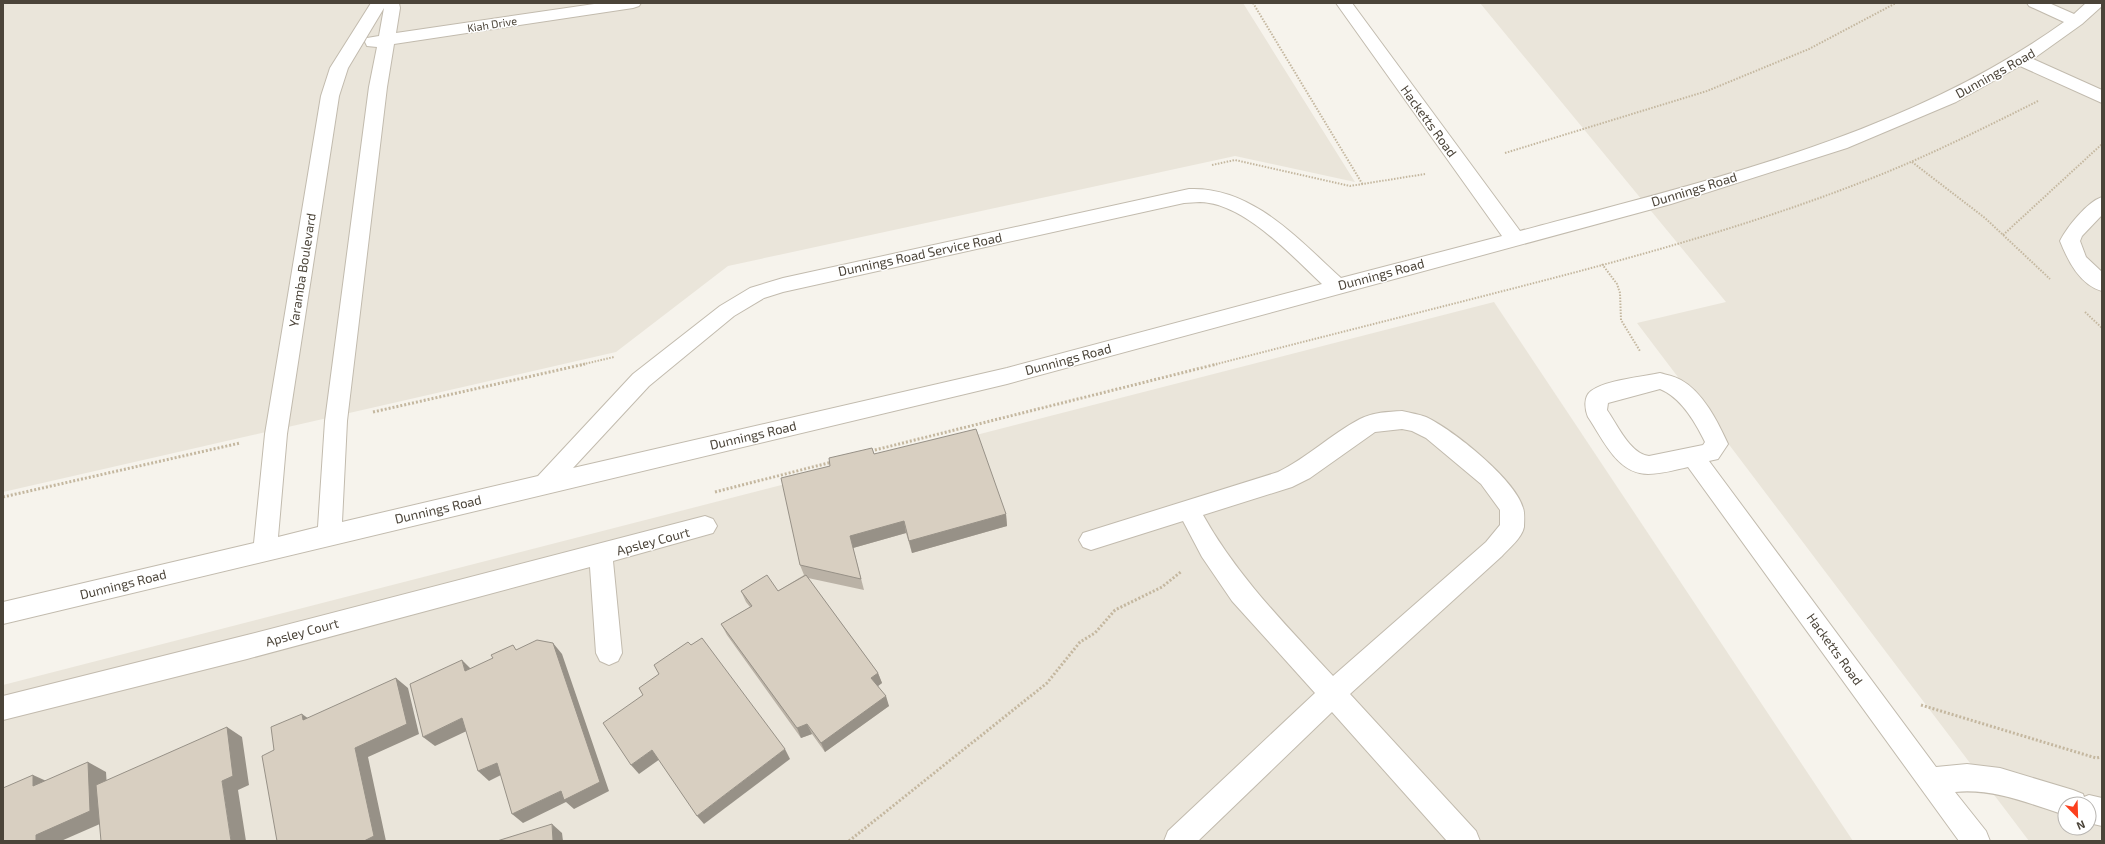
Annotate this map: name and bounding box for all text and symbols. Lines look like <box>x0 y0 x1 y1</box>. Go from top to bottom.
street label: Kiah Drive <box>466 14 518 34</box>
street label: Dunnings Road <box>1952 45 2038 101</box>
street label: Hacketts Road <box>1398 82 1460 160</box>
street label: Dunnings Road <box>1649 168 1739 210</box>
street label: Yaramba Boulevard <box>285 212 319 328</box>
street label: Dunnings Road Service Road <box>837 229 1003 279</box>
street label: Dunnings Road <box>1336 255 1426 293</box>
street label: Dunnings Road <box>1023 340 1113 378</box>
street label: Dunnings Road <box>708 417 798 453</box>
street label: Dunnings Road <box>393 491 483 527</box>
street label: Apsley Court <box>615 524 691 558</box>
street label: Dunnings Road <box>78 566 168 602</box>
street label: Hacketts Road <box>1804 610 1866 688</box>
street label: Apsley Court <box>264 615 340 649</box>
north arrow <box>2057 796 2097 836</box>
text: N <box>2075 818 2087 833</box>

